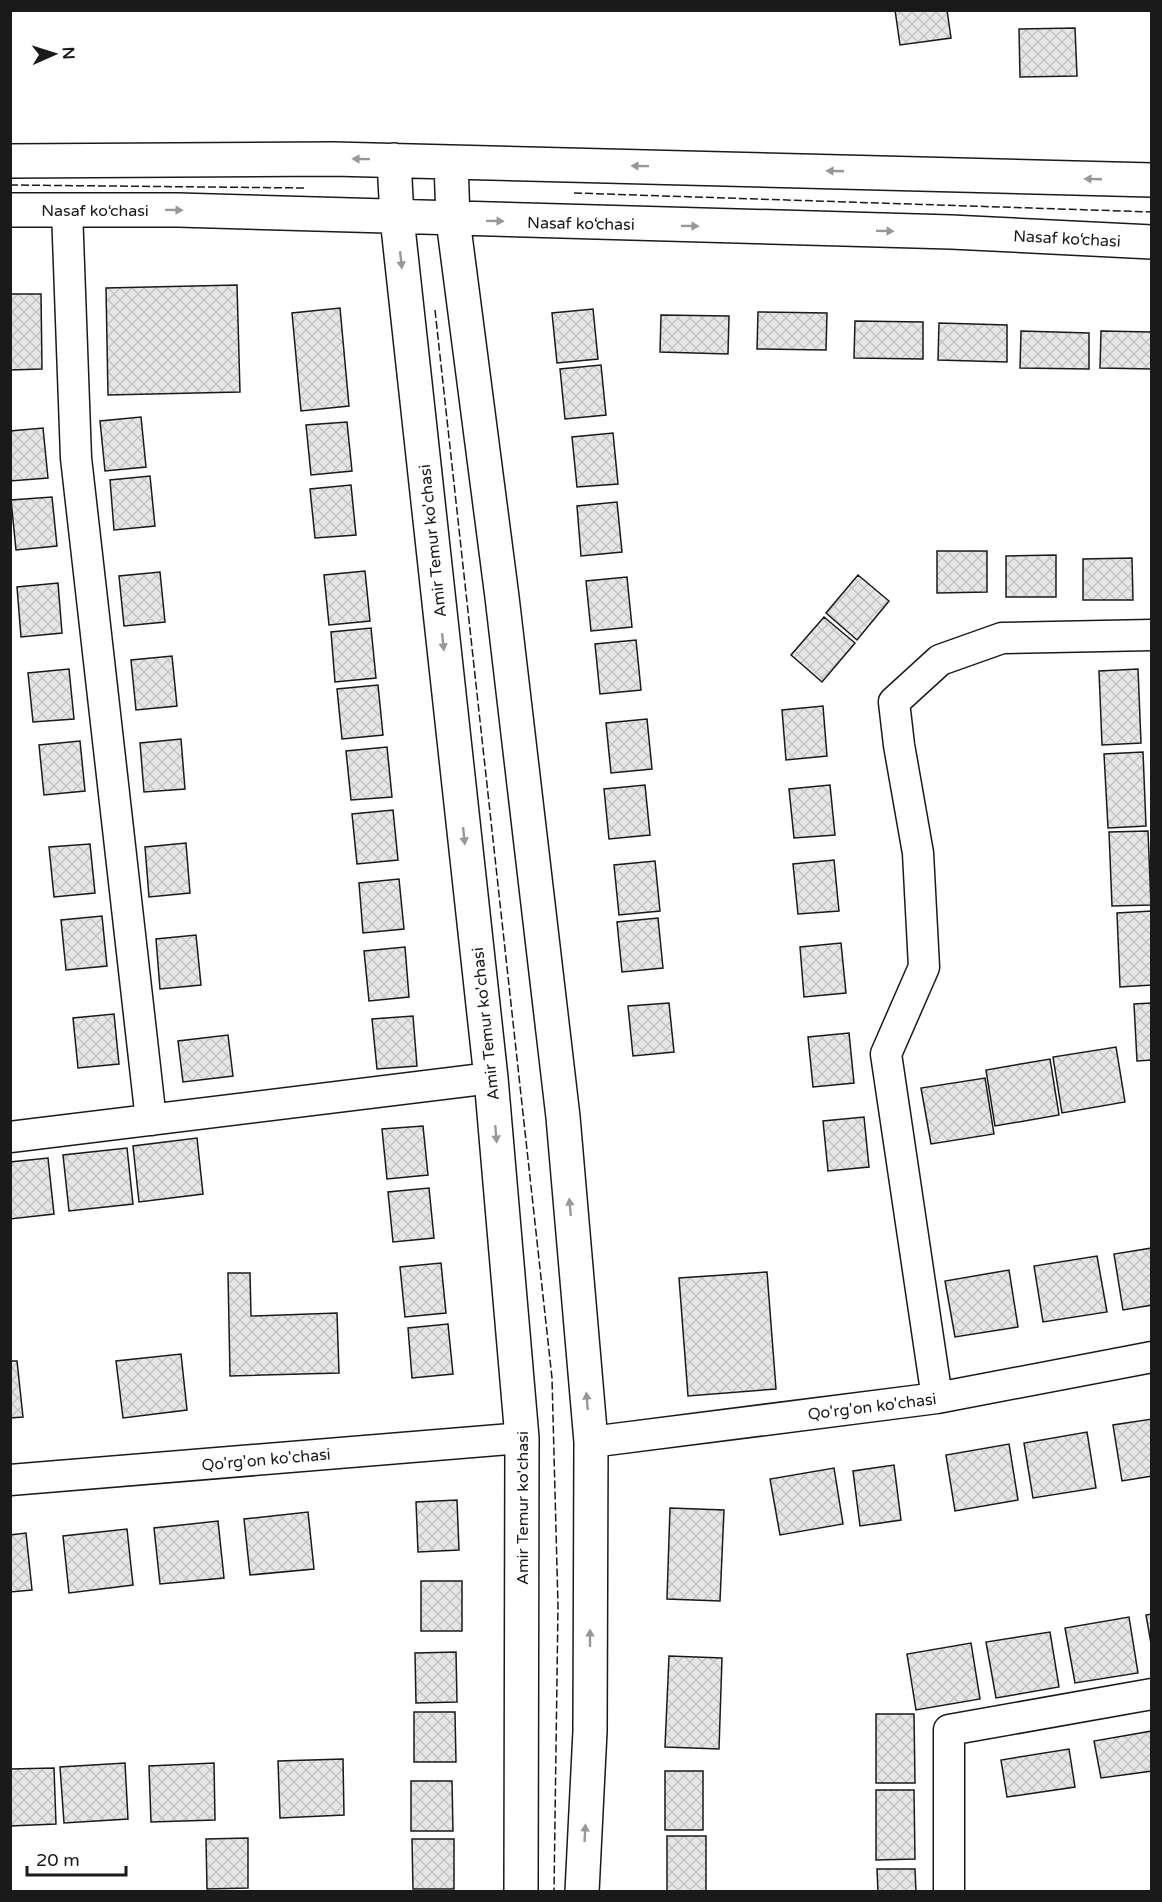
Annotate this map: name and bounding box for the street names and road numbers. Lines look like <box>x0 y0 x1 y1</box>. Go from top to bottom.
street label: Nasaf ko‘chasi <box>41 201 149 221</box>
street label: Nasaf ko‘chasi <box>527 213 635 235</box>
street label: Nasaf ko‘chasi <box>1013 226 1121 252</box>
street label: Amir Temur ko'chasi <box>415 463 451 618</box>
street label: Amir Temur ko'chasi <box>468 946 504 1101</box>
street label: Qo'rg'on ko'chasi <box>807 1389 938 1425</box>
street label: Amir Temur ko'chasi <box>513 1431 533 1585</box>
street label: Qo'rg'on ko'chasi <box>201 1444 331 1476</box>

